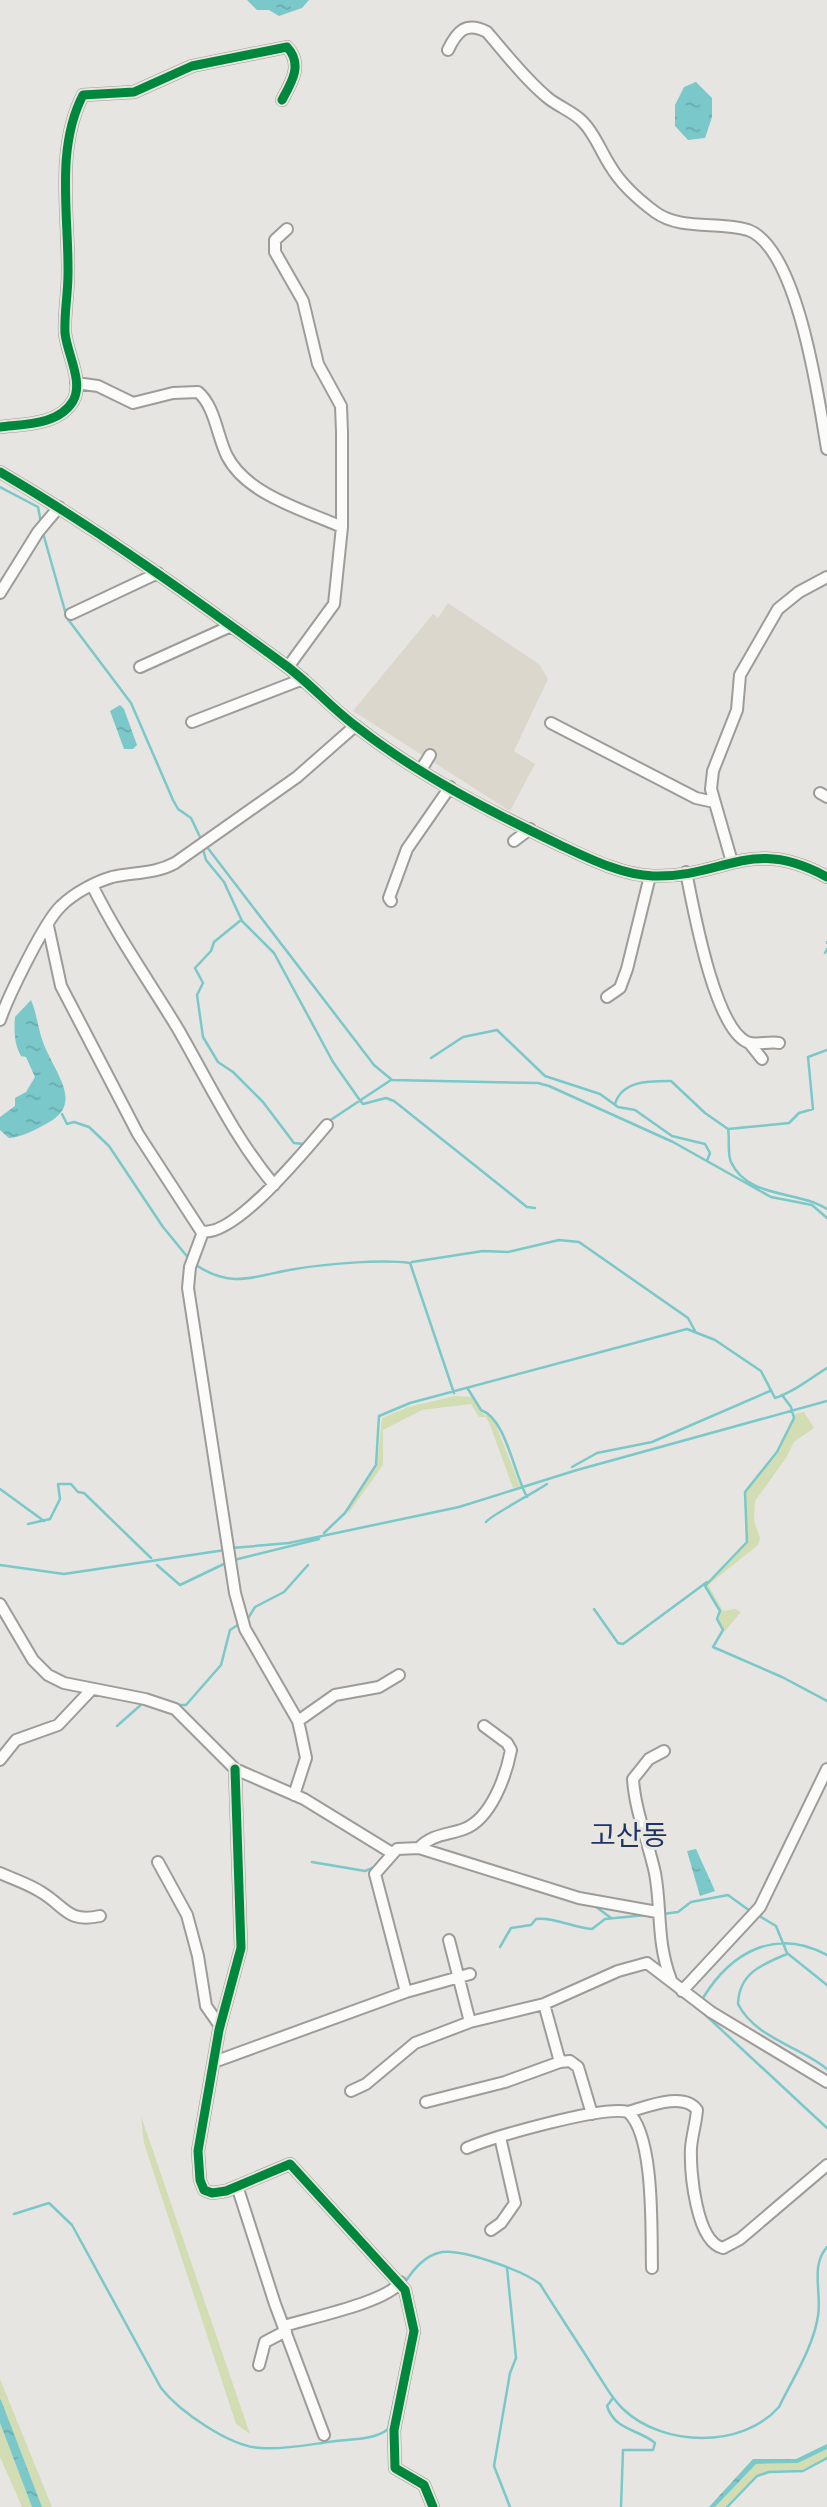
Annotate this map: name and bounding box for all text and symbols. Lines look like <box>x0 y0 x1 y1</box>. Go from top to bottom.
district label: 고산동 <box>590 1820 668 1851</box>

